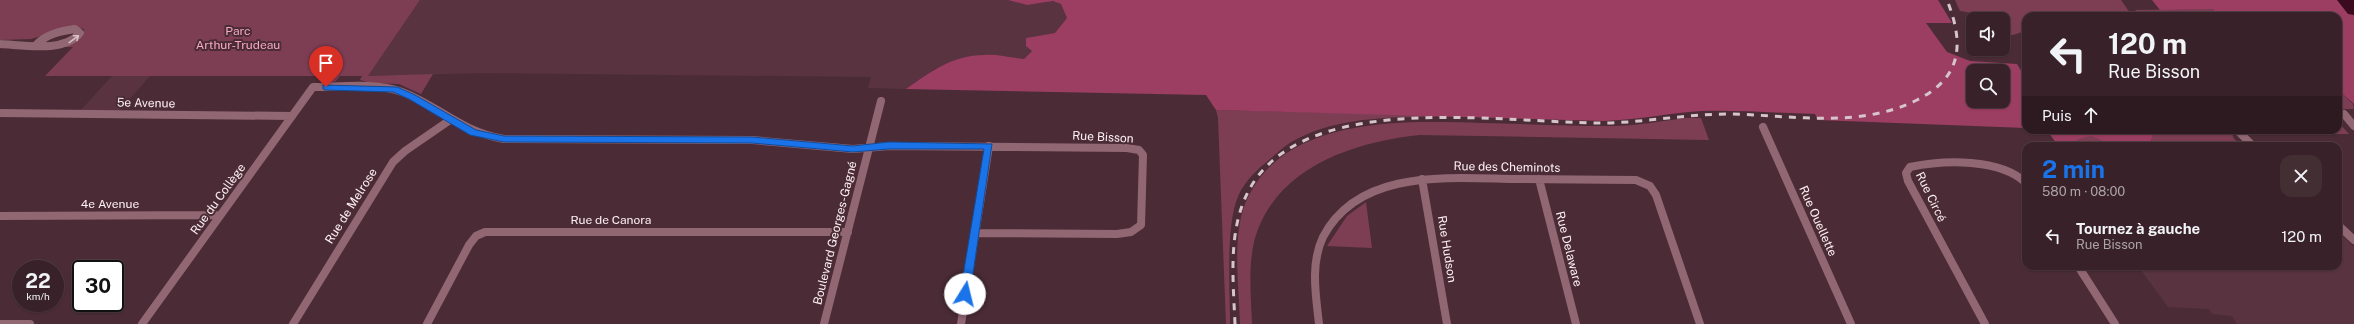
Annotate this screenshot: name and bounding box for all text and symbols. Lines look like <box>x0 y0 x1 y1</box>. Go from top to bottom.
map controls <box>1966 12 2010 108</box>
button: sound <box>1966 12 2010 56</box>
park label: Parc Arthur-Trudeau <box>196 24 280 52</box>
text: 120 m <box>2108 27 2187 60</box>
icon: left <box>2042 28 2094 80</box>
one-way arrow <box>68 35 79 43</box>
pin <box>309 46 343 87</box>
icon: arrive <box>315 52 337 74</box>
text: Rue Bisson <box>2108 61 2200 82</box>
button: search <box>1966 64 2010 108</box>
street label: 5e Avenue <box>117 95 176 111</box>
icon: ahead <box>2080 104 2102 126</box>
text: Puis <box>2042 107 2072 124</box>
street label: Rue Bisson <box>1072 128 1134 146</box>
text: 2 min <box>2042 155 2105 183</box>
button: close <box>2280 155 2322 197</box>
street label: Boulevard Georges-Gagné <box>810 159 860 306</box>
street label: Rue des Cheminots <box>1453 159 1561 175</box>
street label: Rue du Collège <box>188 161 249 237</box>
street label: Rue de Melrose <box>322 165 380 246</box>
street label: Rue Circé <box>1913 170 1949 224</box>
street label: Rue Ouellette <box>1796 183 1840 259</box>
text: 580 m · 08:00 <box>2042 184 2125 199</box>
street label: 4e Avenue <box>81 197 139 211</box>
street label: Rue Delaware <box>1553 210 1585 288</box>
street label: Rue de Canora <box>571 213 651 227</box>
street label: Rue Hudson <box>1435 214 1459 284</box>
text: Tournez à gauche <box>2076 220 2200 237</box>
icon: left <box>2042 225 2064 247</box>
text: 120 m <box>2281 228 2322 245</box>
text: Rue Bisson <box>2076 237 2143 252</box>
speed limit sign: 30 <box>72 260 124 312</box>
text: 22 <box>25 269 51 293</box>
position arrow <box>944 273 986 315</box>
text: km/h <box>26 290 50 302</box>

